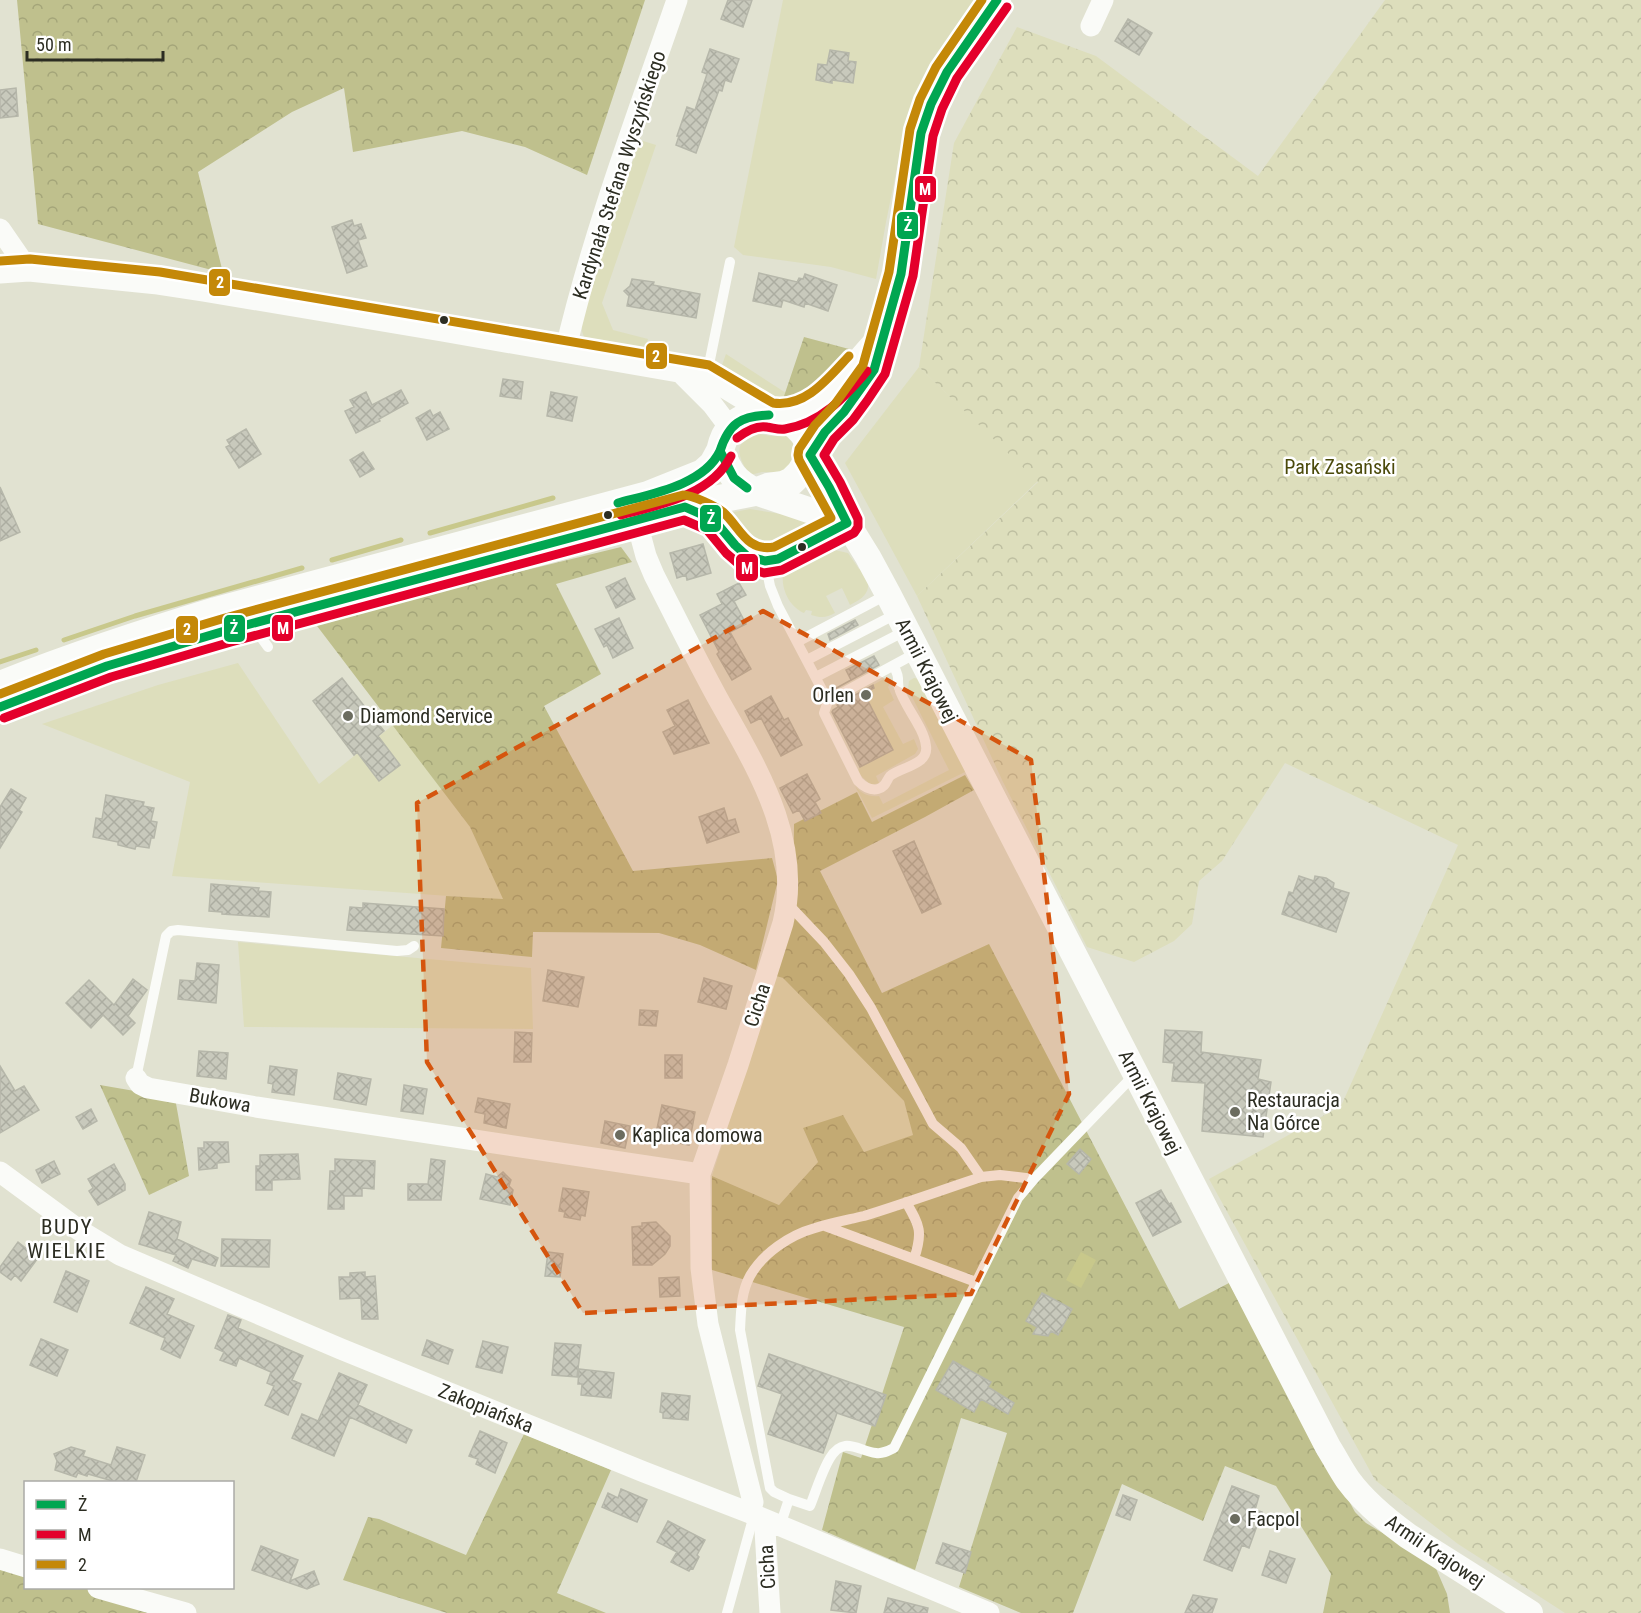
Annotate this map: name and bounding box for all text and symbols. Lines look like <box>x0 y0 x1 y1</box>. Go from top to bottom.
scale bar <box>27 24 164 62</box>
text: 50 m <box>36 34 71 55</box>
street label: Kardynała Stefana Wyszyńskiego <box>567 48 671 302</box>
line badge: M <box>914 175 937 203</box>
text: M <box>919 180 931 199</box>
line badge: Ż <box>896 211 919 240</box>
text: Ż <box>904 216 912 235</box>
line badge: 2 <box>208 268 231 297</box>
text: 2 <box>216 273 224 292</box>
unlabelled marker <box>438 314 450 326</box>
line badge: 2 <box>645 342 668 370</box>
text: 2 <box>652 347 660 366</box>
park label: Park Zasański <box>1284 455 1396 479</box>
line badge: Ż <box>699 504 722 533</box>
unlabelled marker <box>602 509 614 521</box>
text: Ż <box>707 509 715 528</box>
unlabelled marker <box>796 541 808 553</box>
line badge: M <box>735 553 759 582</box>
text: M <box>741 559 753 578</box>
line badge: Ż <box>223 614 246 643</box>
line badge: M <box>271 614 294 642</box>
street label: Armii Krajowej <box>890 614 964 726</box>
line badge: 2 <box>175 615 199 644</box>
text: Ż <box>230 619 238 638</box>
text: M <box>277 619 289 638</box>
text: 2 <box>183 620 191 639</box>
place label: Orlen <box>812 683 854 707</box>
marker: Orlen <box>859 688 873 702</box>
place label: Diamond Service <box>360 704 493 728</box>
marker: Diamond Service <box>341 709 355 723</box>
street label: Cicha <box>739 980 775 1030</box>
street label: Armii Krajowej <box>1113 1046 1187 1158</box>
street label: Bukowa <box>187 1083 253 1117</box>
place label: Restauracja Na Górce <box>1247 1088 1340 1135</box>
marker: Restauracja Na Górce <box>1228 1105 1242 1119</box>
place label: Kaplica domowa <box>632 1123 763 1147</box>
marker: Kaplica domowa <box>613 1128 627 1142</box>
district label: BUDY WIELKIE <box>27 1215 107 1263</box>
street label: Zakopiańska <box>435 1378 537 1438</box>
legend <box>24 1481 234 1589</box>
text: Ż <box>78 1494 87 1515</box>
place label: Facpol <box>1247 1507 1300 1531</box>
street label: Armii Krajowej <box>1381 1509 1489 1593</box>
marker: Facpol <box>1228 1512 1242 1526</box>
text: M <box>78 1524 92 1545</box>
street label: Cicha <box>754 1544 780 1590</box>
text: 2 <box>78 1554 87 1575</box>

